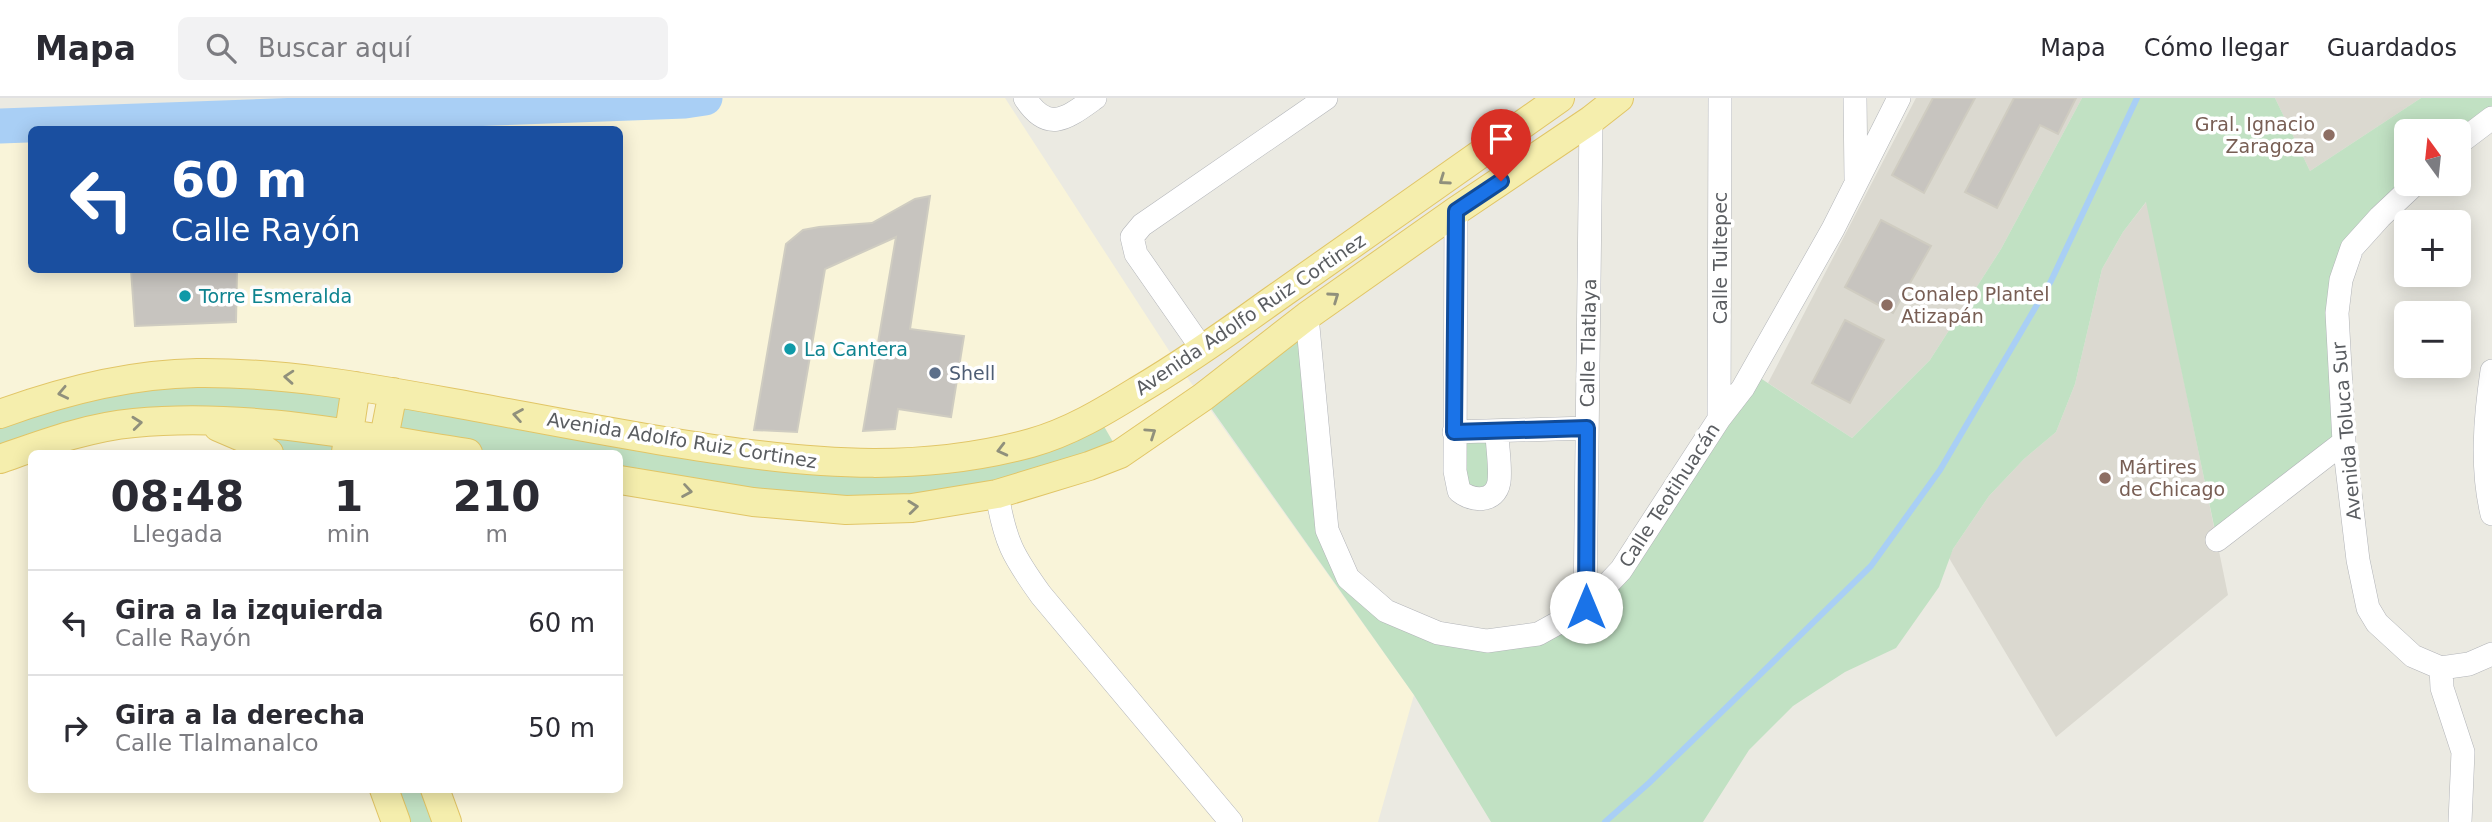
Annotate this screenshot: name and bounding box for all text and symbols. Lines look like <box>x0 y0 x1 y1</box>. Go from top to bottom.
search box <box>178 17 668 80</box>
text: Mapa <box>35 29 136 68</box>
icon: search <box>202 29 240 67</box>
text: Buscar aquí <box>258 33 411 63</box>
text: Mapa <box>2040 34 2106 62</box>
text: Cómo llegar <box>2144 34 2289 62</box>
text: Guardados <box>2327 34 2457 62</box>
pin <box>1471 109 1531 181</box>
place label: Gral. Ignacio Zaragoza <box>2195 113 2315 157</box>
north arrow <box>2394 119 2471 196</box>
map controls <box>2394 119 2471 378</box>
icon: arrive <box>1482 120 1520 158</box>
marker: Gral. Ignacio Zaragoza <box>2321 127 2337 143</box>
text: 60 m <box>171 152 307 209</box>
icon: left <box>56 154 147 245</box>
one-way arrow <box>1439 172 1452 184</box>
street label: Calle Tultepec <box>1709 192 1731 324</box>
button: + <box>2394 210 2471 287</box>
text: Calle Rayón <box>171 211 361 249</box>
street label: Avenida Adolfo Ruiz Cortinez <box>1131 229 1369 399</box>
street label: Calle Tlatlaya <box>1576 278 1600 408</box>
place label: Conalep Plantel Atizapán <box>1901 283 2049 327</box>
place label: Torre Esmeralda <box>198 285 352 307</box>
marker: Torre Esmeralda <box>177 288 193 304</box>
one-way arrow <box>1326 293 1339 305</box>
marker: Conalep Plantel Atizapán <box>1879 297 1895 313</box>
button: − <box>2394 301 2471 378</box>
place label: La Cantera <box>804 338 908 360</box>
marker: La Cantera <box>782 341 798 357</box>
street label: Avenida Toluca Sur <box>2327 341 2365 521</box>
place label: Shell <box>949 362 995 384</box>
marker: Shell <box>927 365 943 381</box>
one-way arrow <box>283 370 294 385</box>
one-way arrow <box>57 385 69 400</box>
one-way arrow <box>512 408 524 423</box>
street label: Avenida Adolfo Ruiz Cortinez <box>546 408 818 472</box>
one-way arrow <box>132 416 143 431</box>
street label: Calle Teotihuacán <box>1614 419 1724 571</box>
one-way arrow <box>1143 428 1156 441</box>
one-way arrow <box>996 442 1008 456</box>
place label: Mártires de Chicago <box>2119 456 2225 500</box>
marker: Mártires de Chicago <box>2097 470 2113 486</box>
text: 08:48 <box>111 472 244 521</box>
text: 1 <box>334 472 363 521</box>
text: 210 <box>453 472 540 521</box>
one-way arrow <box>681 483 693 498</box>
one-way arrow <box>908 500 919 515</box>
text: Llegada <box>132 521 223 547</box>
text: min <box>327 521 370 547</box>
text: m <box>485 521 508 547</box>
position arrow <box>1549 570 1623 644</box>
text: Gira a la izquierda <box>115 595 383 625</box>
icon: left <box>56 604 94 642</box>
text: 60 m <box>528 608 595 638</box>
text: Calle Rayón <box>115 625 251 651</box>
text: Gira a la derecha <box>115 700 365 730</box>
icon: right <box>56 709 94 747</box>
text: 50 m <box>528 713 595 743</box>
text: Calle Tlalmanalco <box>115 730 319 756</box>

